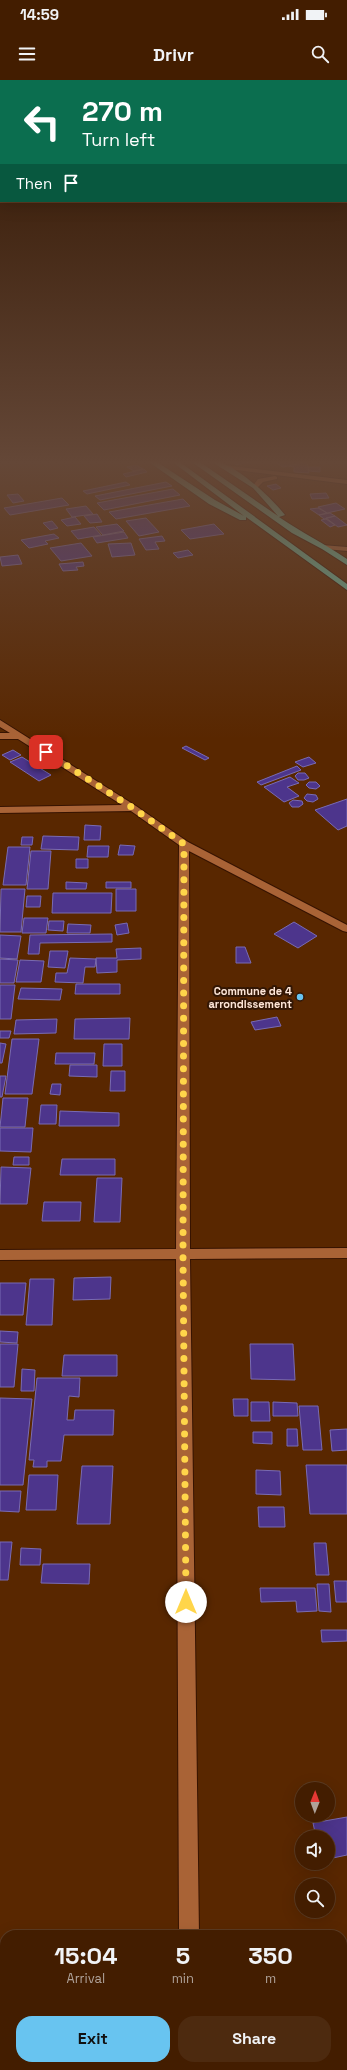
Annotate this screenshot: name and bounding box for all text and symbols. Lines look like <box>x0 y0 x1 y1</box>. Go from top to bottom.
text: 14:59 <box>20 5 59 24</box>
icon: menu <box>16 43 38 65</box>
text: Drivr <box>153 43 194 66</box>
icon: search <box>309 43 331 65</box>
text: 270 m <box>82 93 163 129</box>
icon: left <box>16 96 68 148</box>
text: Turn left <box>82 128 155 151</box>
icon: arrive <box>60 172 82 194</box>
text: Then <box>16 174 52 193</box>
pin <box>29 735 63 769</box>
icon: arrive <box>35 741 57 763</box>
place label: Commune de 4 arrondissement <box>208 984 292 1011</box>
marker: Commune de 4 arrondissement <box>295 992 305 1002</box>
position arrow <box>165 1581 207 1623</box>
north arrow <box>295 1782 335 1822</box>
map controls <box>295 1782 335 1918</box>
button: sound <box>295 1830 335 1870</box>
button: search <box>295 1878 335 1918</box>
text: 15:04 <box>54 1940 117 1971</box>
text: 5 <box>176 1940 190 1971</box>
text: 350 <box>248 1940 293 1971</box>
text: Arrival <box>67 1970 105 1987</box>
text: min <box>172 1970 194 1987</box>
text: m <box>265 1970 276 1987</box>
button: Exit <box>16 2016 170 2062</box>
button: Share <box>178 2016 331 2062</box>

